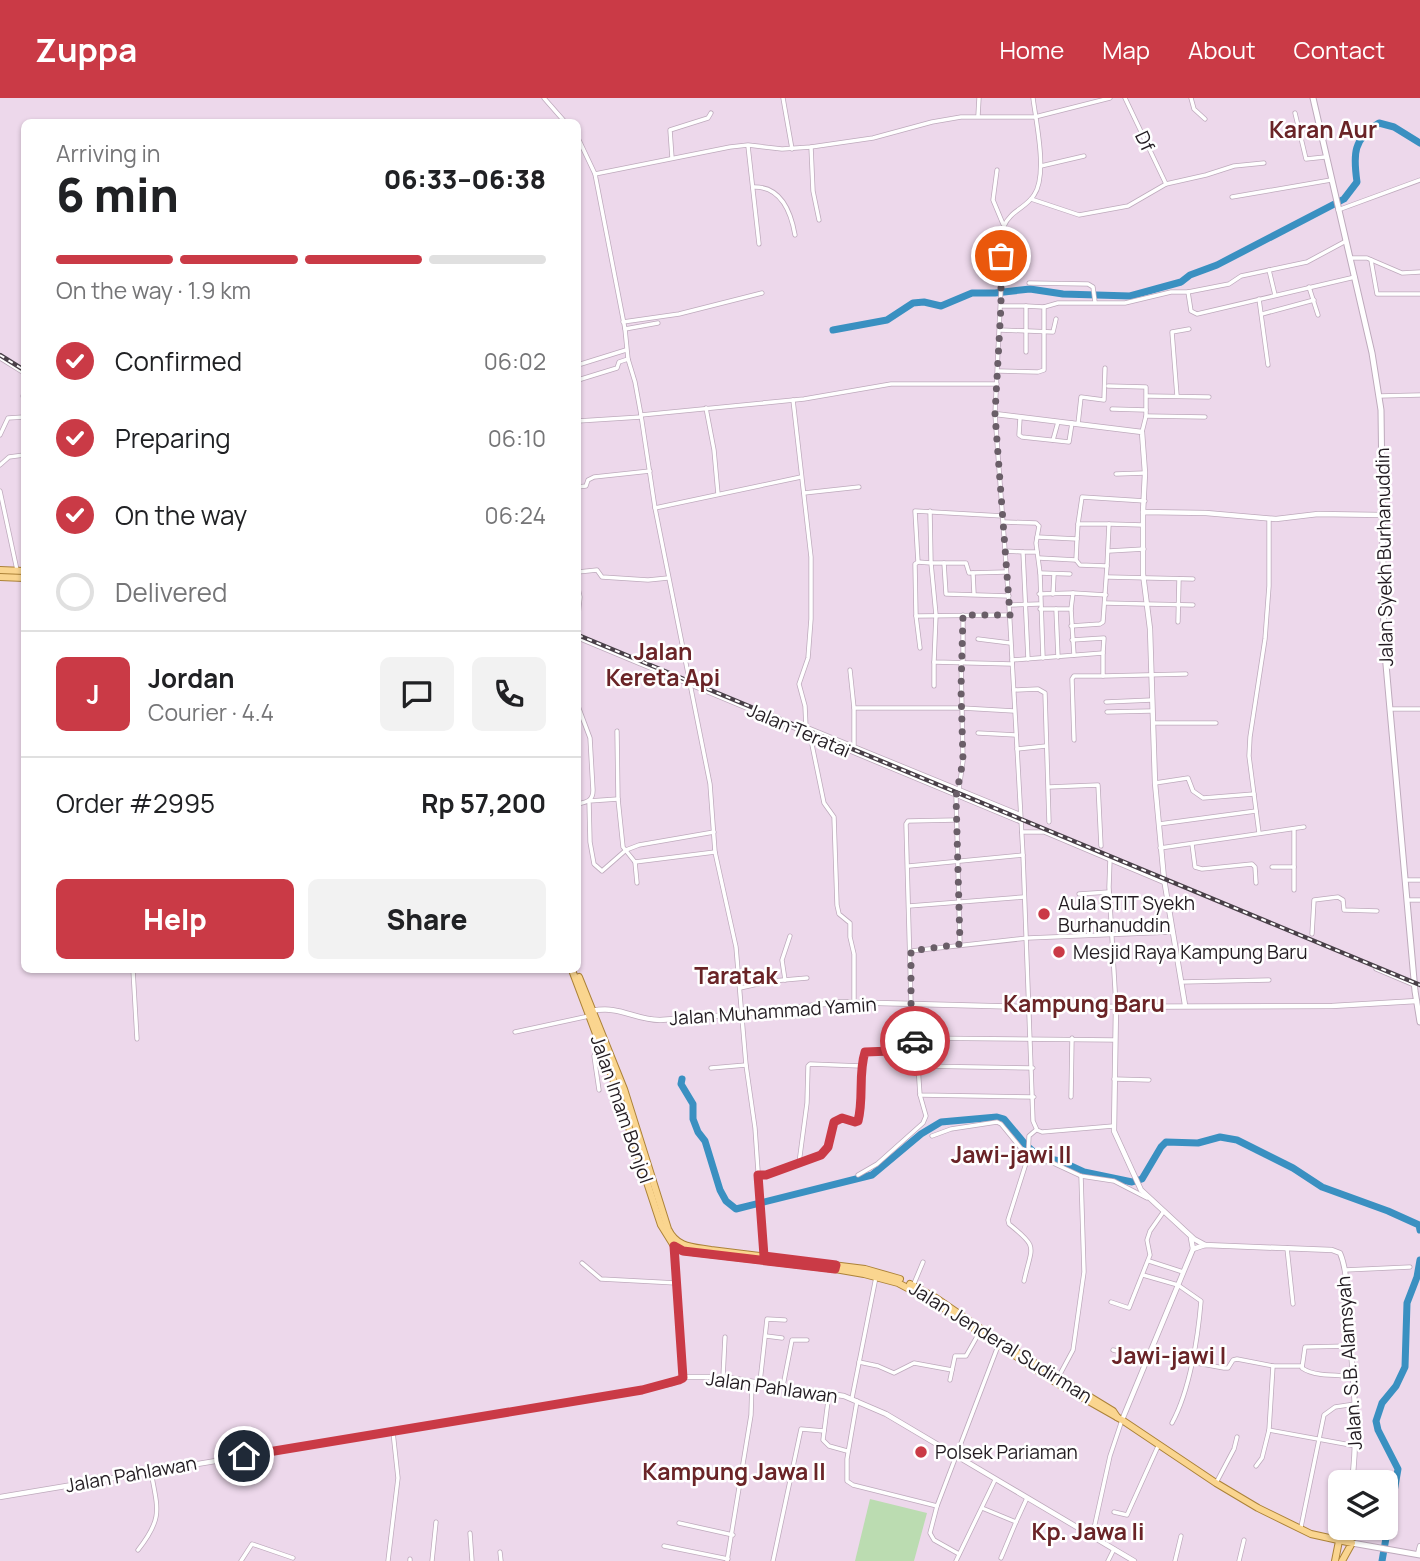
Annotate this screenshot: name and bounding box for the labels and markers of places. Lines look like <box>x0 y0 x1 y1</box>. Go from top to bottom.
pin <box>971 226 1031 286</box>
place label: Aula STIT Syekh Burhanuddin <box>1058 890 1195 938</box>
marker: Aula STIT Syekh Burhanuddin <box>1036 906 1052 922</box>
place label: Mesjid Raya Kampung Baru <box>1073 939 1307 965</box>
marker: Mesjid Raya Kampung Baru <box>1051 944 1067 960</box>
pin <box>214 1426 274 1486</box>
place label: Polsek Pariaman <box>935 1439 1078 1465</box>
marker: Polsek Pariaman <box>913 1444 929 1460</box>

